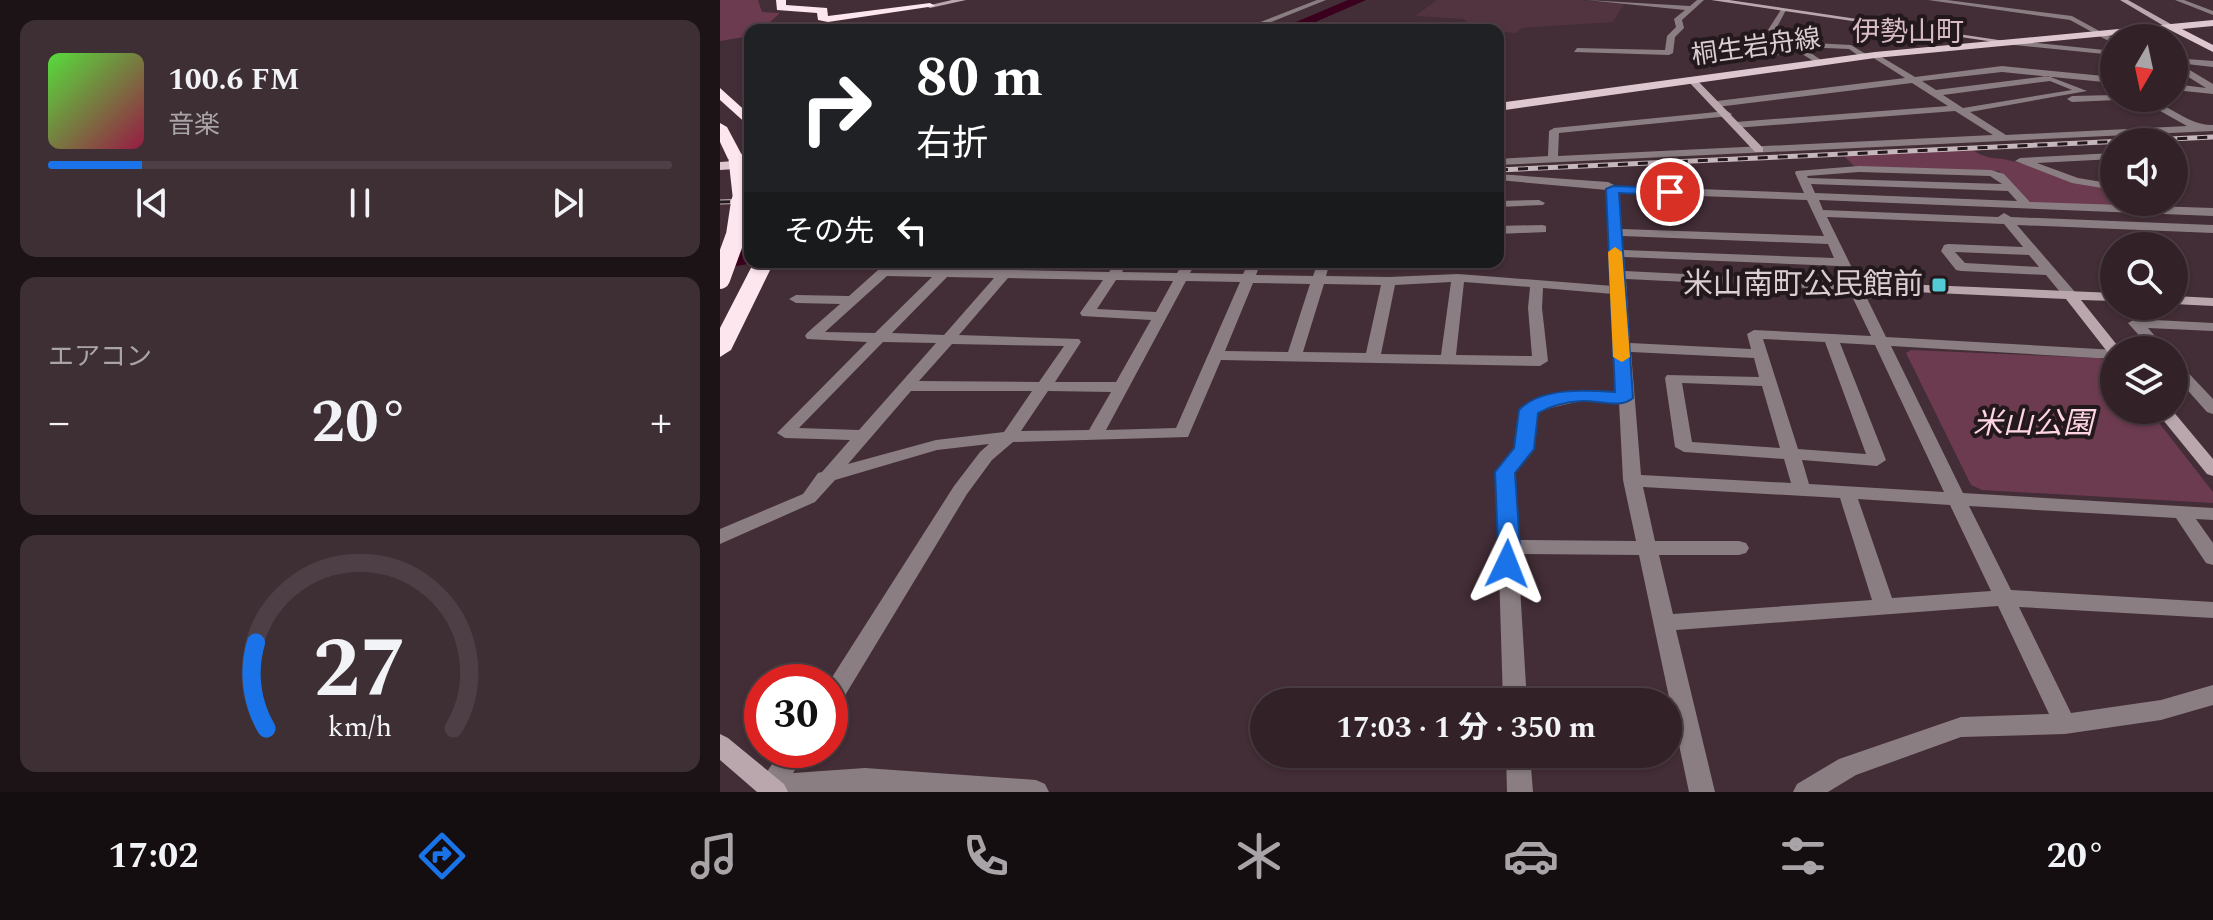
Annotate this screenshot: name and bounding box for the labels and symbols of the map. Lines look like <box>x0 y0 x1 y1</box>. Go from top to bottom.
district label: 伊勢山町 <box>1852 11 1964 54</box>
street label: 桐生岩舟線 <box>1689 18 1823 76</box>
north arrow <box>2100 24 2188 112</box>
pin <box>1636 158 1704 226</box>
place label: 米山南町公民館前 <box>1683 262 1923 308</box>
marker: 米山南町公民館前 <box>1930 276 1948 294</box>
park label: 米山公園 <box>1973 401 2097 447</box>
position arrow <box>1465 522 1549 606</box>
speed limit sign: 30 <box>744 664 848 768</box>

